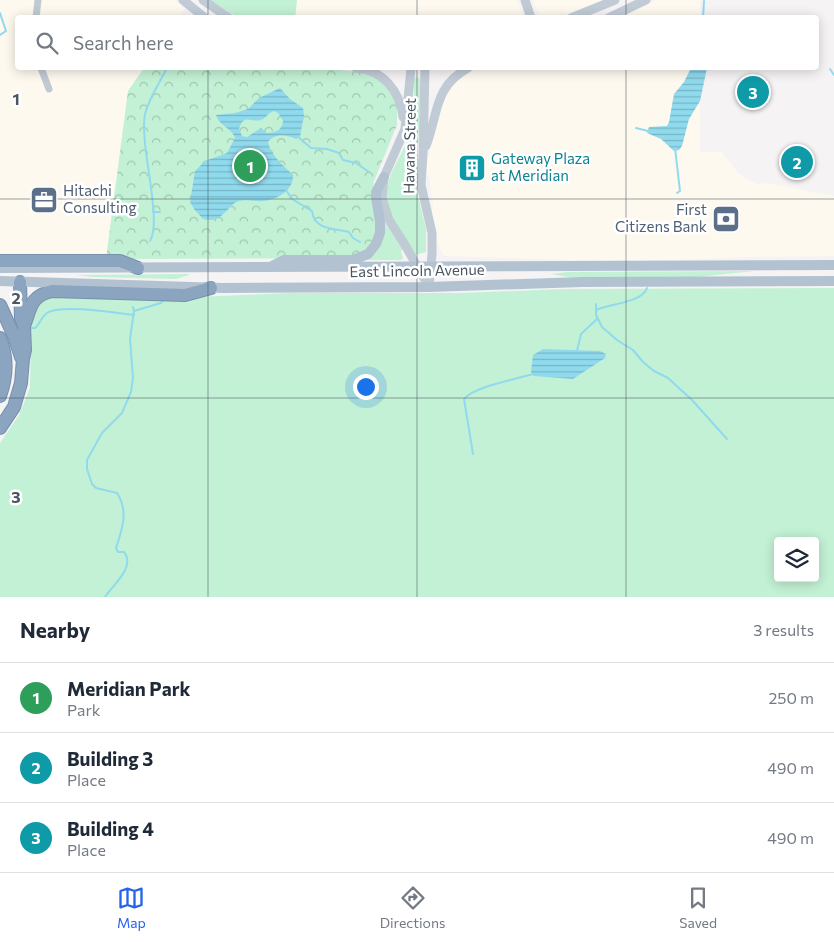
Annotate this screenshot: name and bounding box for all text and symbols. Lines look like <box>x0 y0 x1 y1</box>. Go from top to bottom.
search box <box>15 15 819 70</box>
icon: search <box>33 29 61 57</box>
text: Search here <box>73 31 173 54</box>
pin: 3 <box>737 73 769 111</box>
text: 1 <box>12 89 20 108</box>
street label: Havana Street <box>399 98 419 194</box>
pin: 2 <box>781 143 813 181</box>
pin: 1 <box>234 147 266 185</box>
place label: Gateway Plaza at Meridian <box>491 149 590 184</box>
building icon: Gateway Plaza at Meridian <box>457 153 487 183</box>
place label: Hitachi Consulting <box>63 181 137 216</box>
office icon: Hitachi Consulting <box>29 185 59 215</box>
place label: First Citizens Bank <box>615 200 707 235</box>
bank icon: First Citizens Bank <box>711 204 741 234</box>
street label: East Lincoln Avenue <box>349 260 485 280</box>
text: 2 <box>11 288 21 307</box>
your location <box>353 374 379 400</box>
text: 3 <box>11 487 21 506</box>
map controls <box>774 537 819 582</box>
button: layers <box>774 537 819 582</box>
text: Nearby <box>20 617 90 642</box>
text: 3 results <box>753 620 814 639</box>
text: Meridian Park <box>67 677 190 700</box>
text: 1 <box>32 688 40 707</box>
text: 250 m <box>768 688 814 707</box>
text: Park <box>67 700 100 719</box>
text: Building 3 <box>67 747 153 770</box>
text: 2 <box>31 758 41 777</box>
text: 490 m <box>767 758 814 777</box>
text: Place <box>67 770 106 789</box>
text: Building 4 <box>67 817 154 840</box>
text: 3 <box>31 828 41 847</box>
text: 490 m <box>767 828 814 847</box>
text: Place <box>67 840 106 859</box>
tab: Map <box>117 884 146 931</box>
tab: Directions <box>380 884 445 931</box>
tab: Saved <box>679 884 717 931</box>

